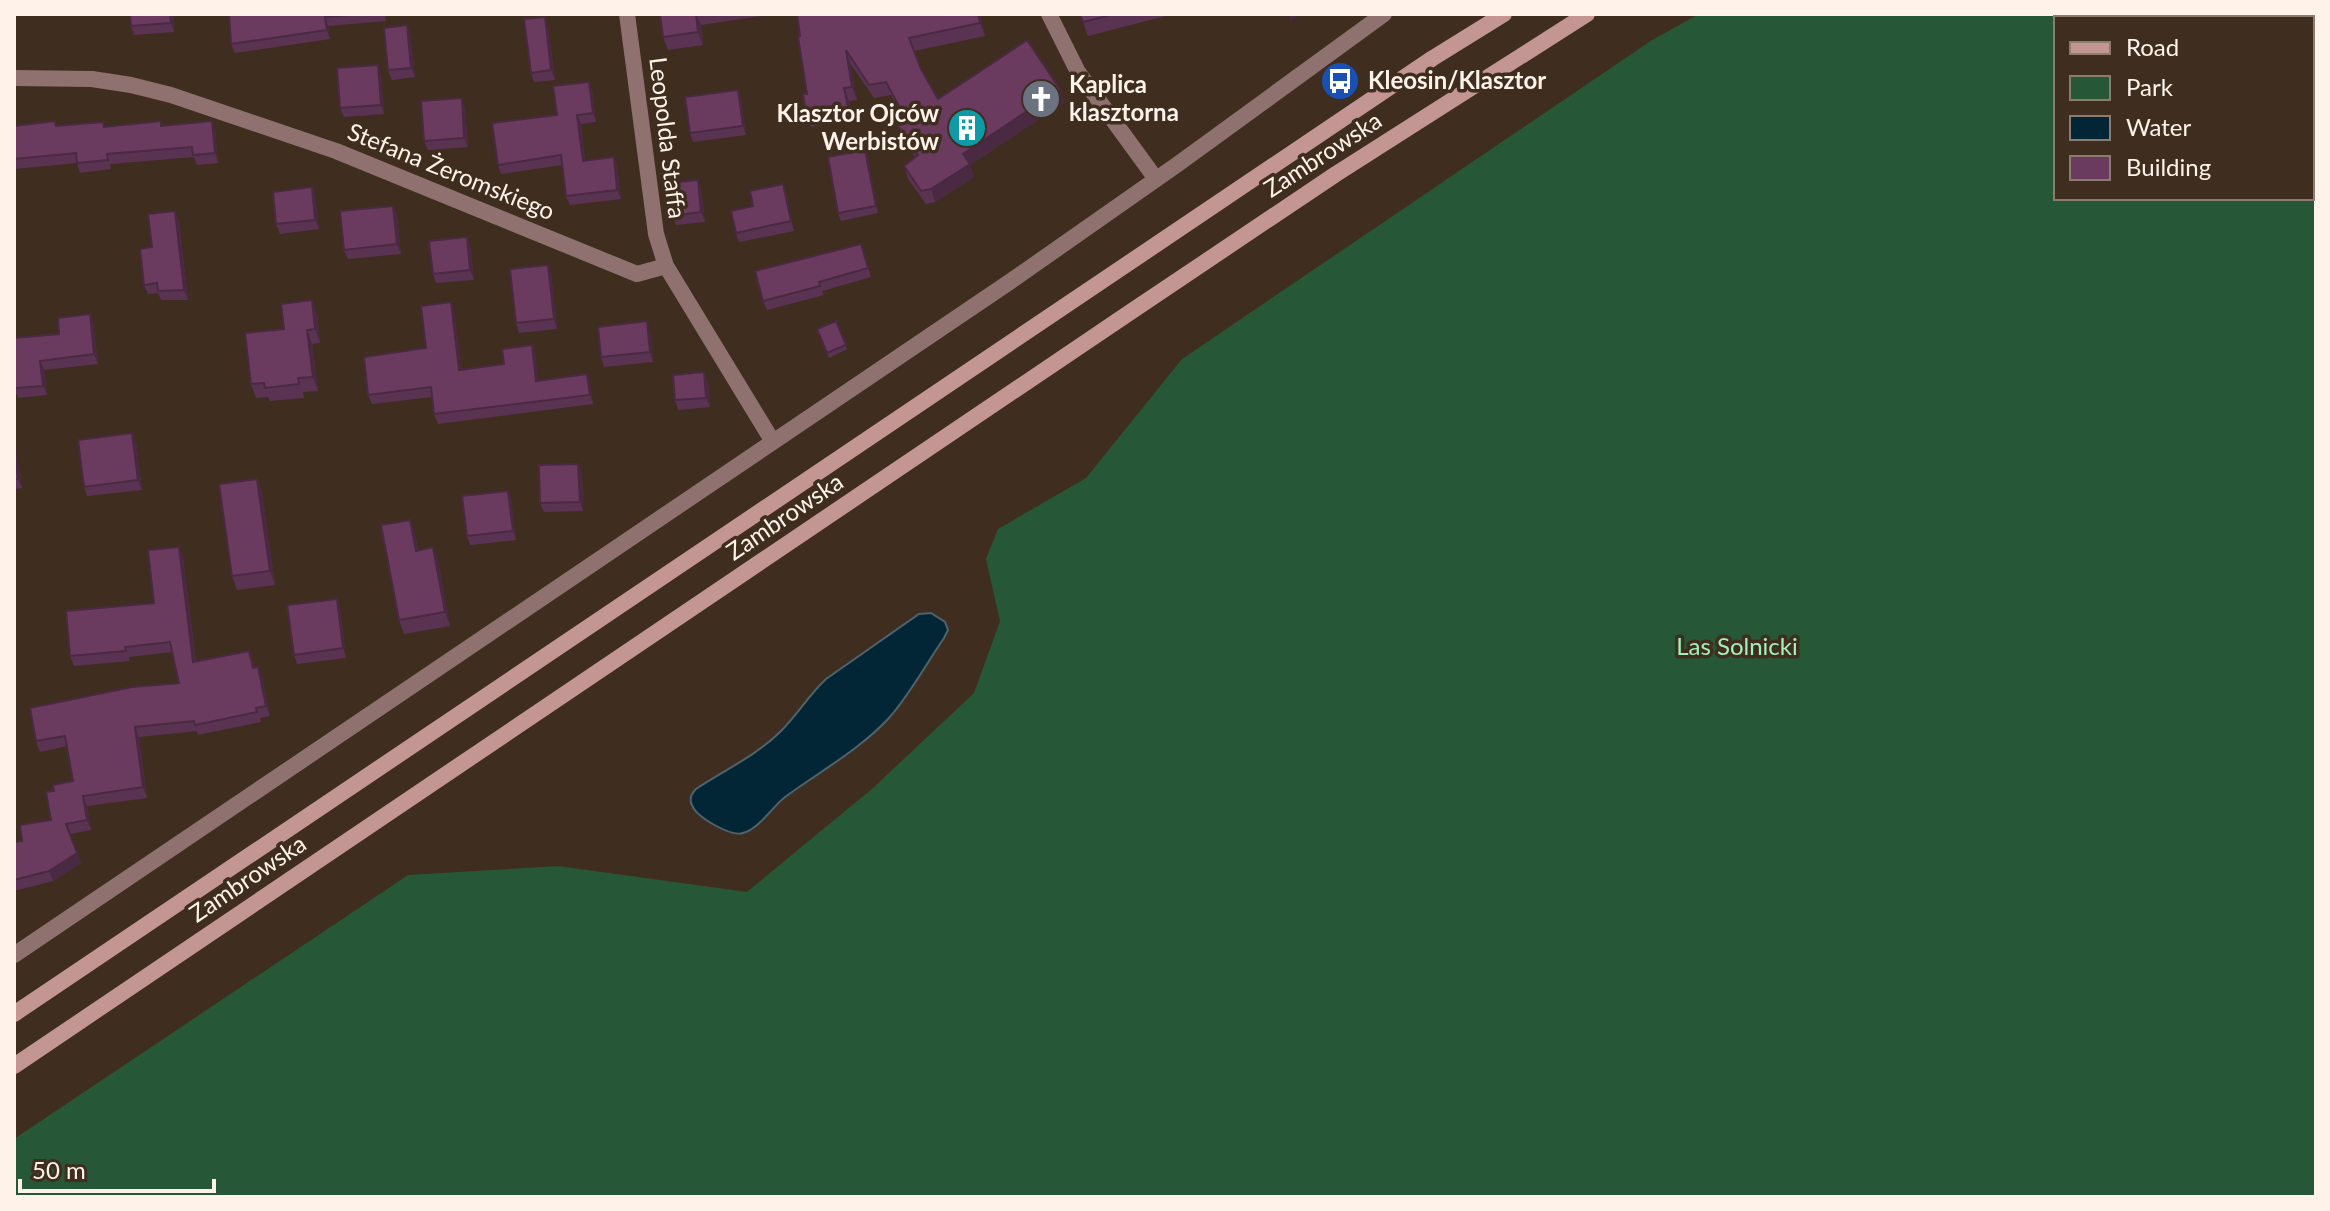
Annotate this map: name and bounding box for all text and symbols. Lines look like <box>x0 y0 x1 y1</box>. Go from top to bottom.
legend <box>2054 16 2314 200</box>
text: Road <box>2126 32 2179 61</box>
street label: Leopolda Staffa <box>644 55 693 220</box>
bus stop icon: Kleosin/Klasztor <box>1319 60 1361 102</box>
place label: Kleosin/Klasztor <box>1368 65 1546 94</box>
place label: Kaplica klasztorna <box>1069 69 1179 126</box>
text: Park <box>2126 72 2174 101</box>
church icon: Kaplica klasztorna <box>1020 78 1062 120</box>
place label: Klasztor Ojców Werbistów <box>776 98 940 155</box>
street label: Zambrowska <box>1258 105 1386 203</box>
building icon: Klasztor Ojców Werbistów <box>946 107 988 149</box>
text: Water <box>2126 112 2191 141</box>
street label: Stefana Żeromskiego <box>344 116 559 225</box>
text: Building <box>2126 152 2211 181</box>
street label: Zambrowska <box>720 466 848 565</box>
park label: Las Solnicki <box>1676 631 1798 660</box>
street label: Zambrowska <box>183 828 311 927</box>
scale bar <box>20 1143 214 1193</box>
text: 50 m <box>32 1155 86 1184</box>

